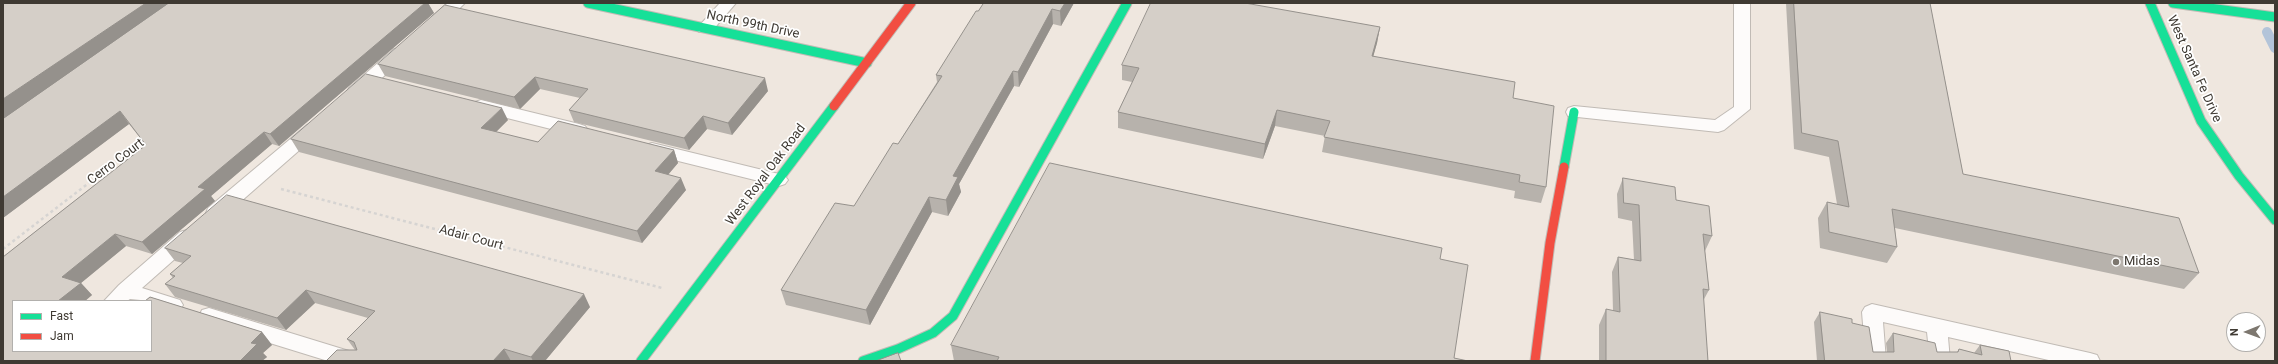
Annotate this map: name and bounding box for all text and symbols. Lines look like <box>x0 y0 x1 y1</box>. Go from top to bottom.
street label: North 99th Drive <box>705 8 801 42</box>
street label: West Santa Fe Drive <box>2163 13 2225 125</box>
street label: West Royal Oak Road <box>723 121 809 229</box>
street label: Cerro Court <box>85 136 147 188</box>
street label: Adair Court <box>437 222 505 254</box>
place label: Midas <box>2124 254 2160 270</box>
marker: Midas <box>2111 257 2121 267</box>
legend <box>12 300 152 352</box>
text: Fast <box>50 309 73 323</box>
north arrow <box>2226 312 2266 352</box>
text: N <box>2228 328 2241 336</box>
text: Jam <box>50 329 74 343</box>

